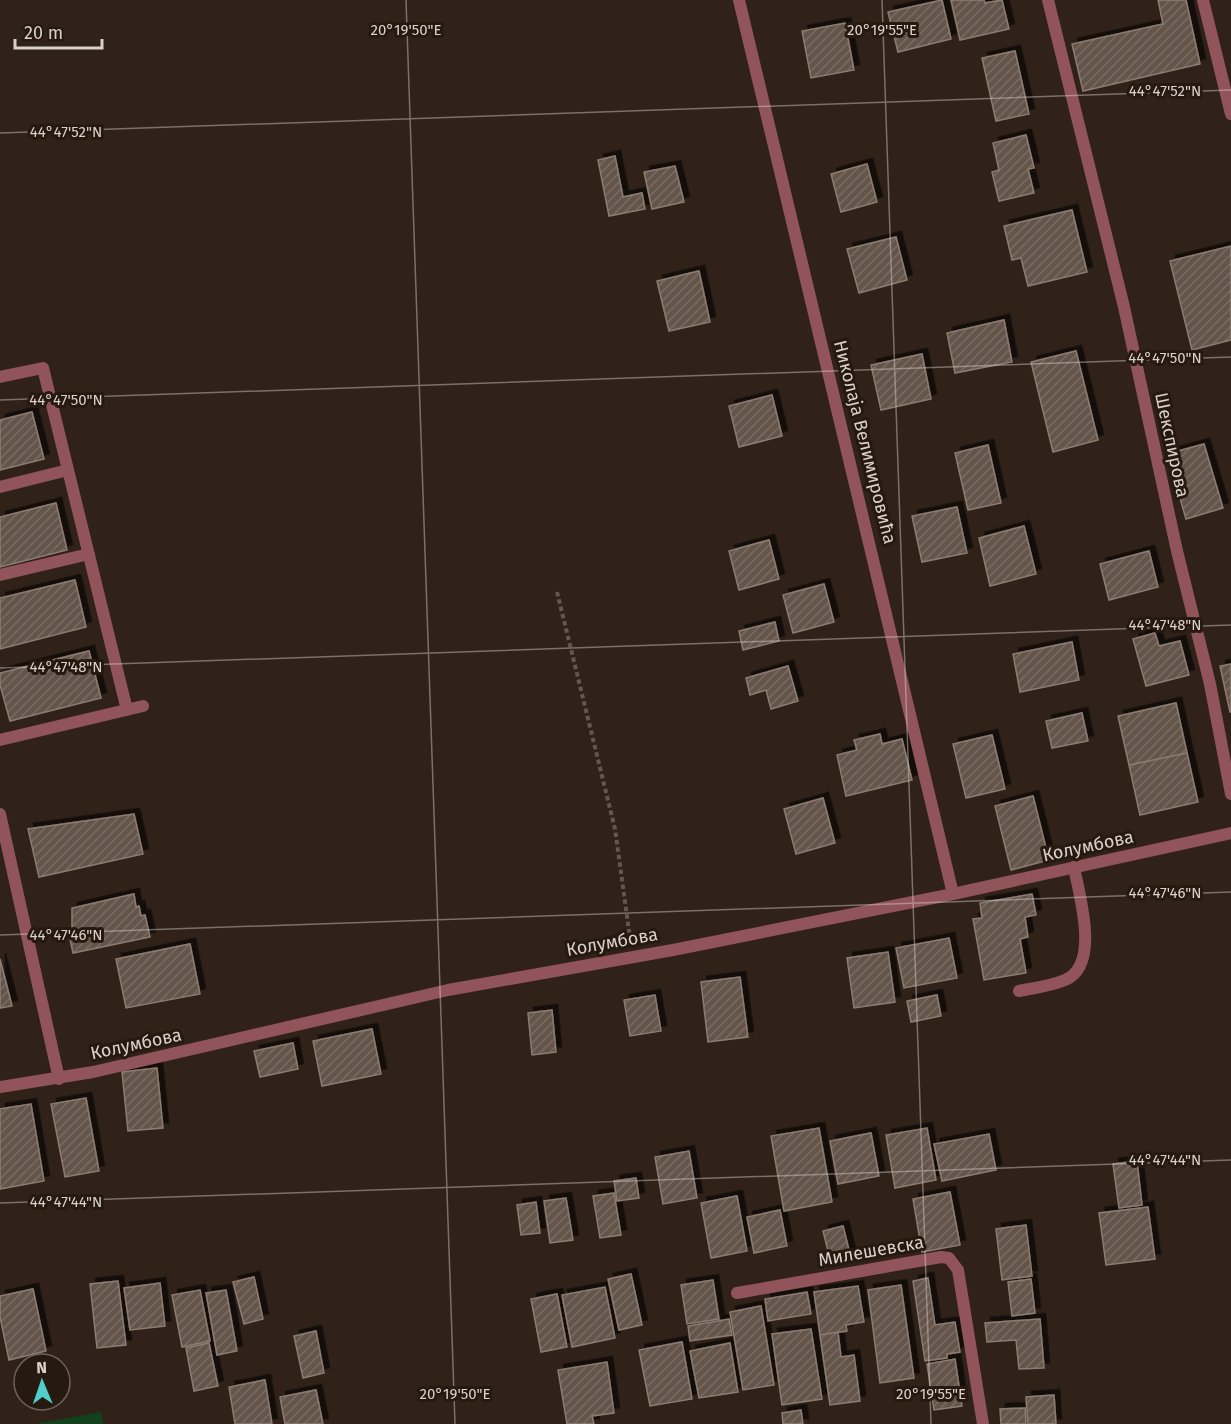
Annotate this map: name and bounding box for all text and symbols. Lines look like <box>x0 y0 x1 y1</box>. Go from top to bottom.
scale bar <box>15 12 102 50</box>
text: 20°19'50"E <box>370 21 442 39</box>
text: 20°19'55"E <box>847 21 917 39</box>
text: 20 m <box>24 22 63 44</box>
text: 44°47'52"N <box>1129 82 1201 100</box>
text: 44°47'52"N <box>30 123 102 141</box>
street label: Николаја Велимировића <box>829 338 901 546</box>
text: 44°47'50"N <box>1128 349 1202 367</box>
text: 44°47'50"N <box>29 391 103 409</box>
street label: Шекспирова <box>1150 391 1194 499</box>
text: 44°47'48"N <box>1128 616 1202 634</box>
text: 44°47'48"N <box>29 658 103 676</box>
street label: Колумбова <box>1040 826 1136 866</box>
text: 44°47'46"N <box>1129 884 1201 902</box>
street label: Колумбова <box>564 923 660 961</box>
text: 44°47'46"N <box>30 926 102 944</box>
street label: Колумбова <box>88 1024 184 1064</box>
text: 44°47'44"N <box>1129 1151 1201 1169</box>
text: 44°47'44"N <box>30 1193 102 1211</box>
street label: Милешевска <box>817 1231 925 1271</box>
north arrow <box>12 1352 72 1412</box>
text: N <box>36 1358 47 1377</box>
text: 20°19'50"E <box>419 1385 491 1403</box>
text: 20°19'55"E <box>896 1385 966 1403</box>

